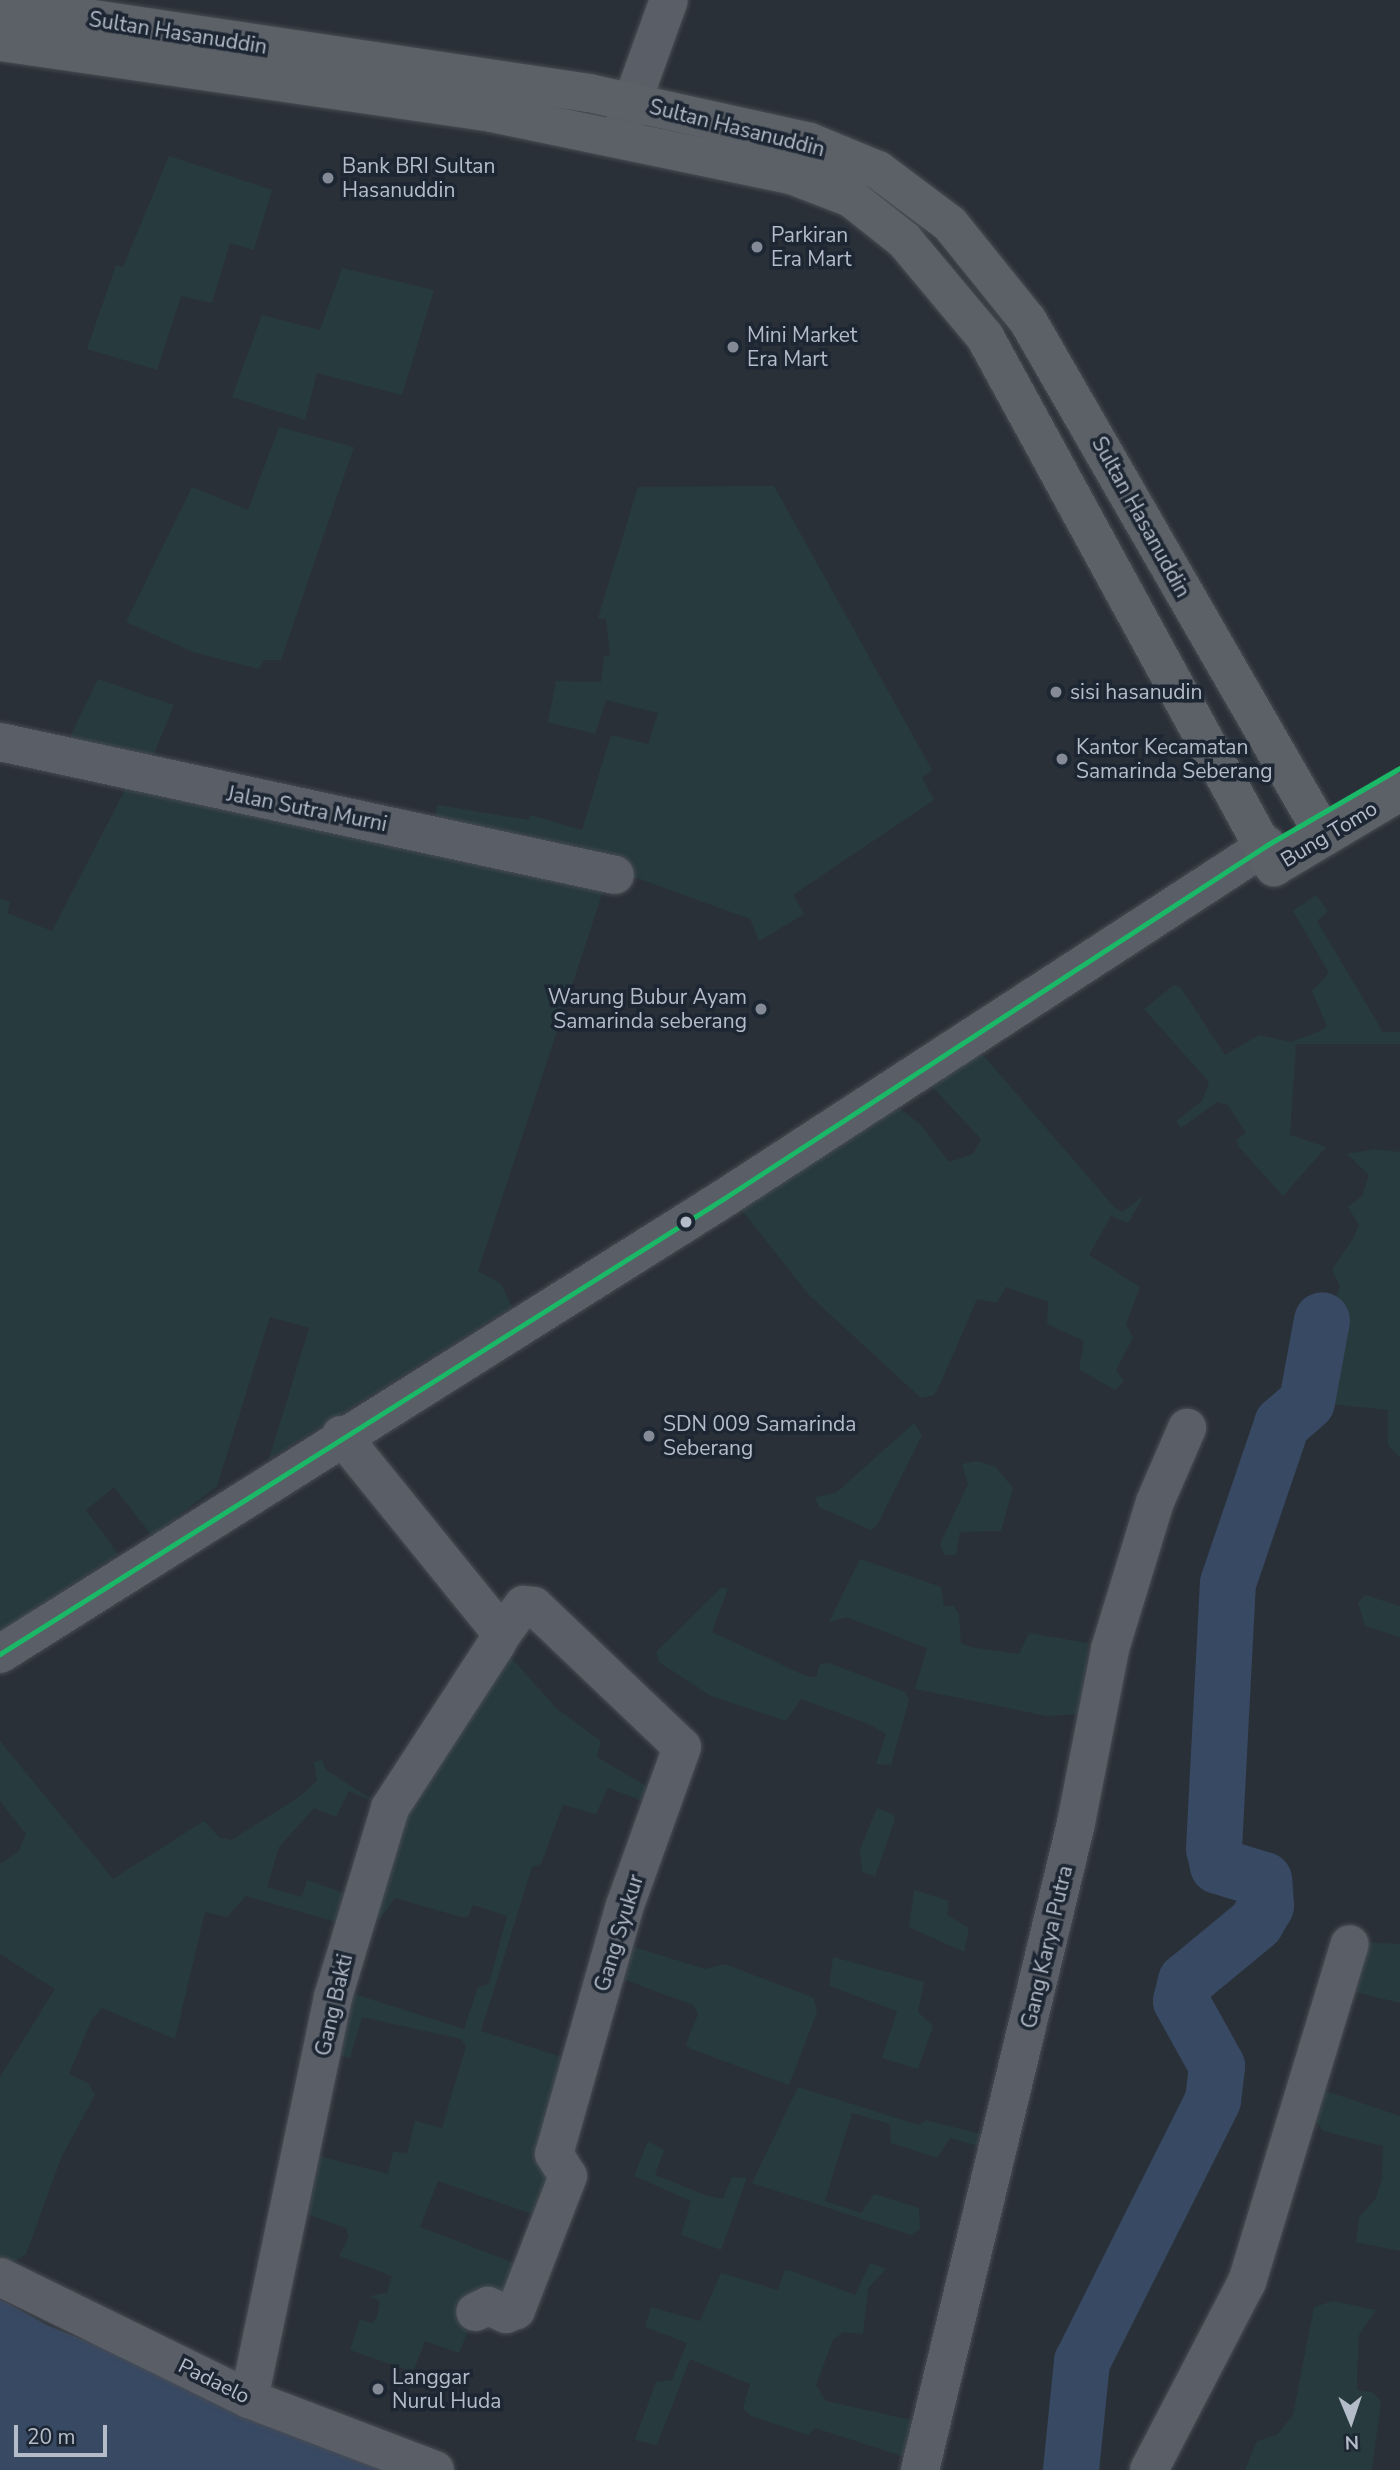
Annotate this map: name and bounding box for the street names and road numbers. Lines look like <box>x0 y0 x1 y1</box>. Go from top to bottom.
street label: Sultan Hasanuddin <box>87 6 269 60</box>
street label: Sultan Hasanuddin <box>647 94 827 162</box>
street label: Sultan Hasanuddin <box>1086 432 1196 602</box>
street label: Jalan Sutra Murni <box>225 781 389 837</box>
street label: Bung Tomo <box>1276 795 1382 873</box>
street label: Gang Karya Putra <box>1016 1863 1078 2031</box>
street label: Gang Syukur <box>589 1871 649 1995</box>
street label: Gang Bakti <box>310 1952 358 2058</box>
street label: Padaelo <box>174 2353 254 2409</box>

